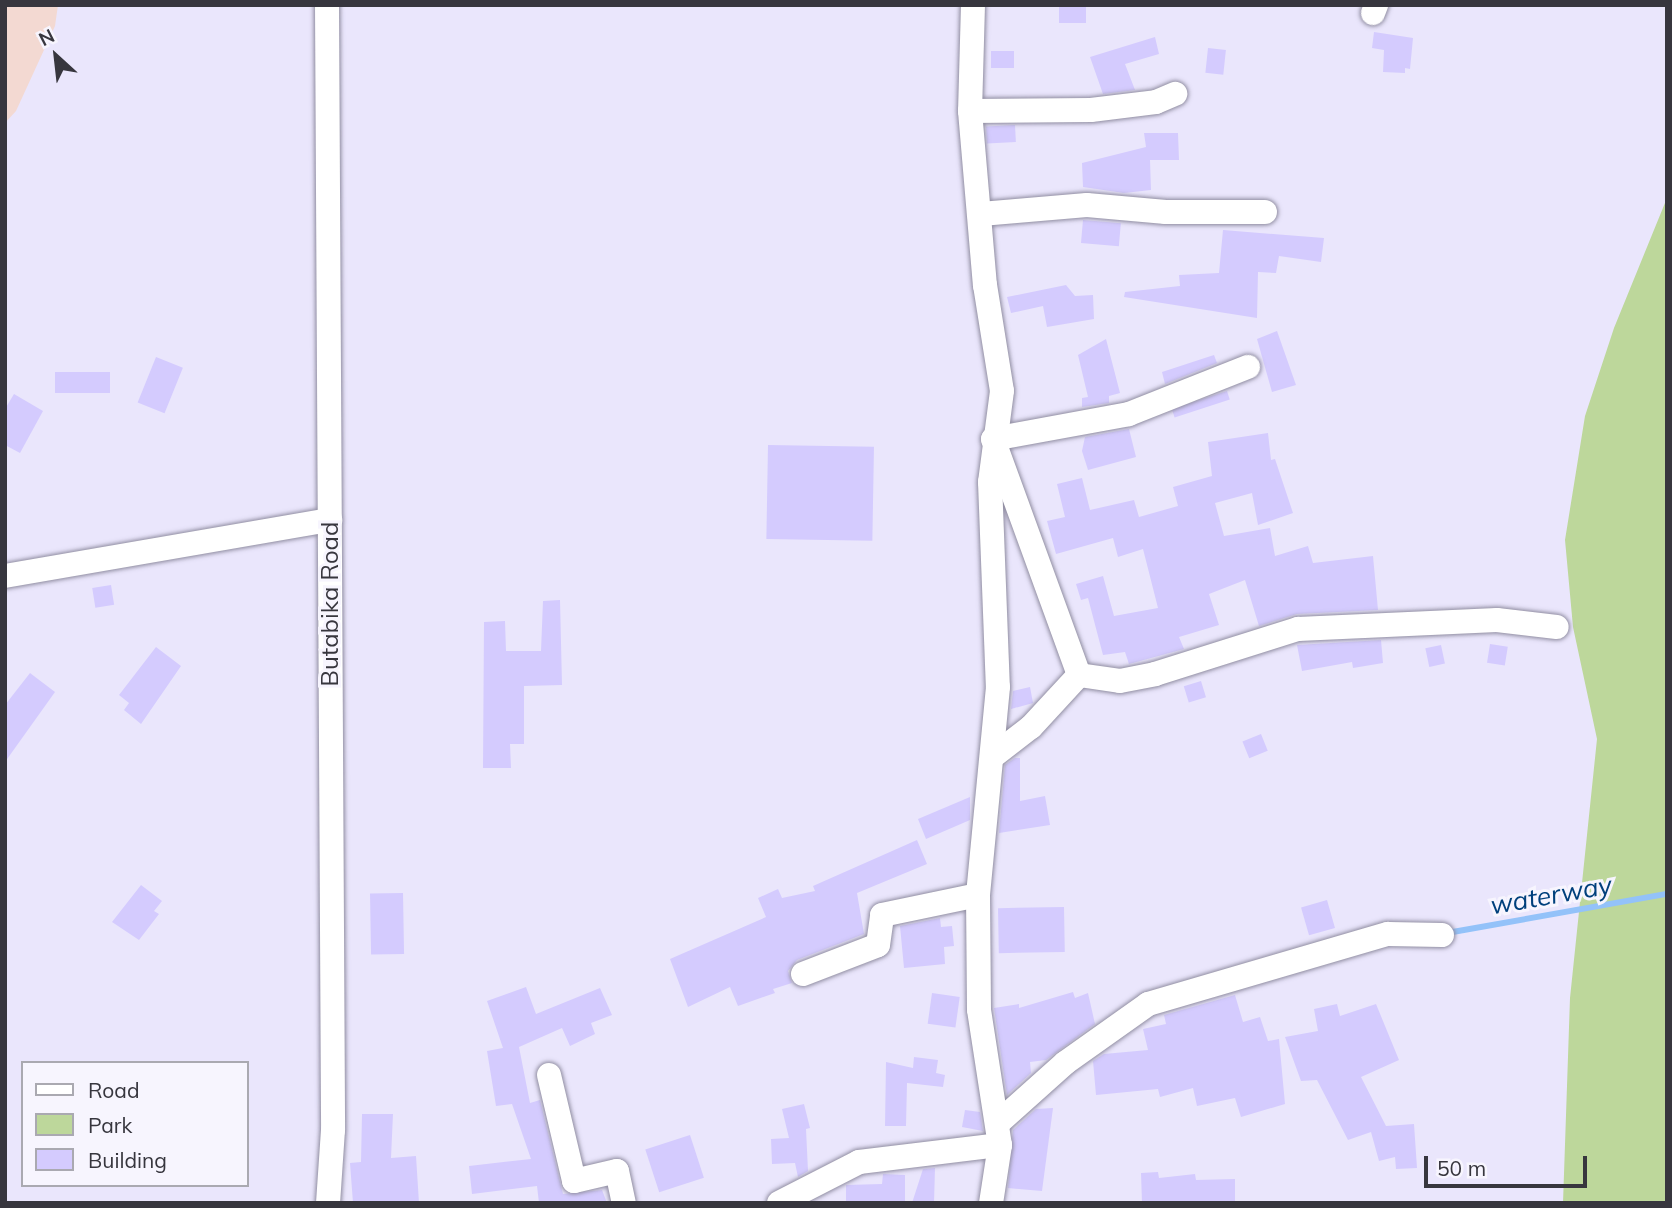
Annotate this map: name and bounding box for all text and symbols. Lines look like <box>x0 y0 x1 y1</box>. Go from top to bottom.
north arrow <box>21 21 91 91</box>
text: N <box>35 23 58 51</box>
street label: Butabika Road <box>316 522 344 686</box>
water label: waterway <box>1488 869 1614 921</box>
legend <box>21 1061 248 1187</box>
text: Road <box>88 1077 139 1103</box>
text: Park <box>88 1112 132 1138</box>
scale bar <box>1427 1142 1590 1186</box>
text: Building <box>88 1147 167 1173</box>
text: 50 m <box>1437 1155 1486 1181</box>

